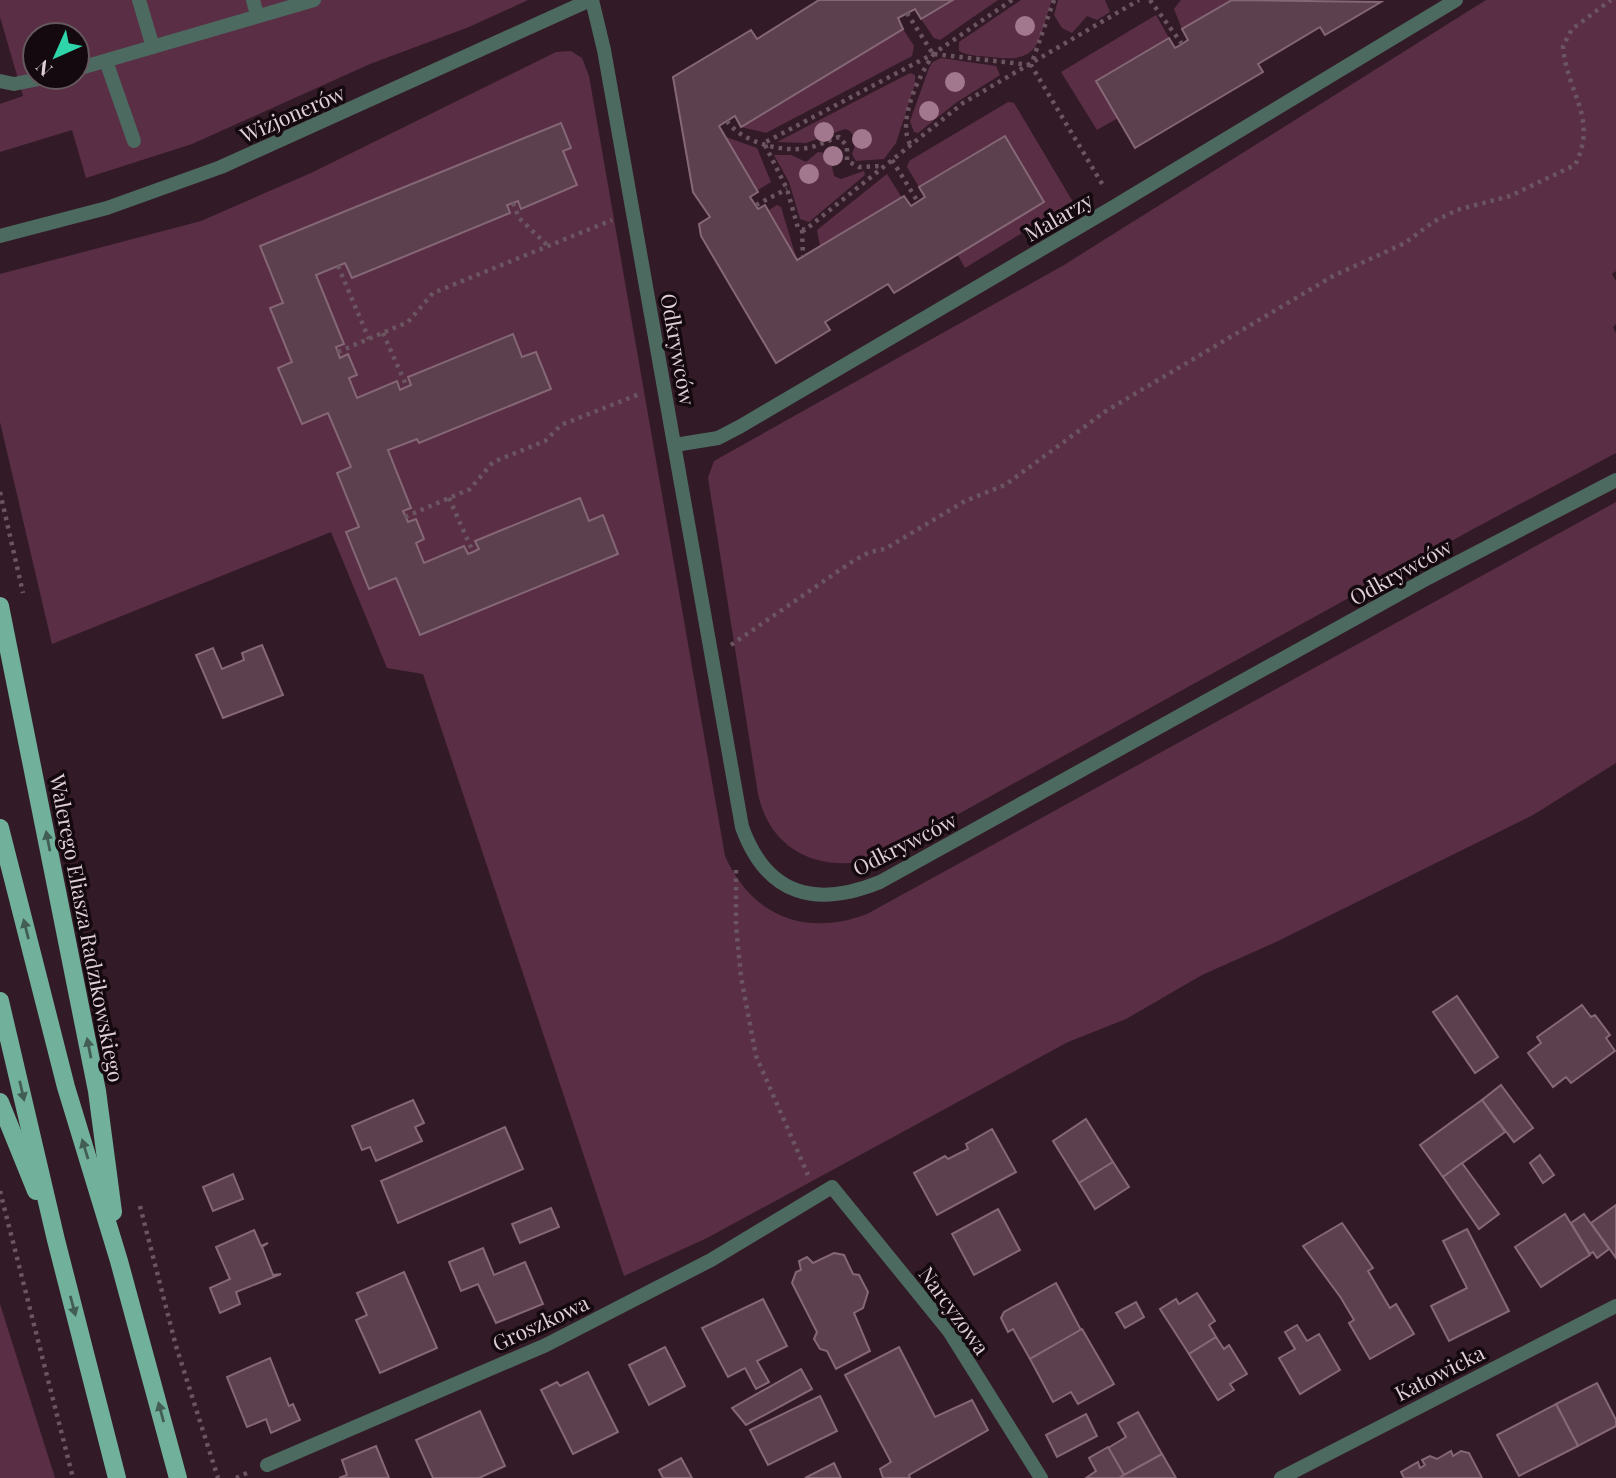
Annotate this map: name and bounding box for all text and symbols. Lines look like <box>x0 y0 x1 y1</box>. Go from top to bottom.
north arrow <box>21 21 91 91</box>
text: N <box>29 54 57 83</box>
street label: Wizjonerów <box>235 77 349 149</box>
street label: Malarzy <box>1019 185 1098 247</box>
street label: Odkrywców <box>655 291 703 408</box>
street label: Odkrywców <box>1344 531 1457 611</box>
street label: Walerego Eliasza Radzikowskiego <box>44 771 132 1084</box>
street label: Odkrywców <box>847 805 961 881</box>
one-way arrow <box>43 830 54 852</box>
one-way arrow <box>20 918 31 940</box>
one-way arrow <box>83 1037 94 1059</box>
one-way arrow <box>17 1080 28 1102</box>
one-way arrow <box>79 1138 89 1159</box>
street label: Narcyzowa <box>914 1260 997 1360</box>
street label: Groszkowa <box>487 1287 593 1357</box>
one-way arrow <box>68 1295 79 1317</box>
street label: Katowicka <box>1389 1337 1489 1407</box>
one-way arrow <box>155 1401 165 1422</box>

